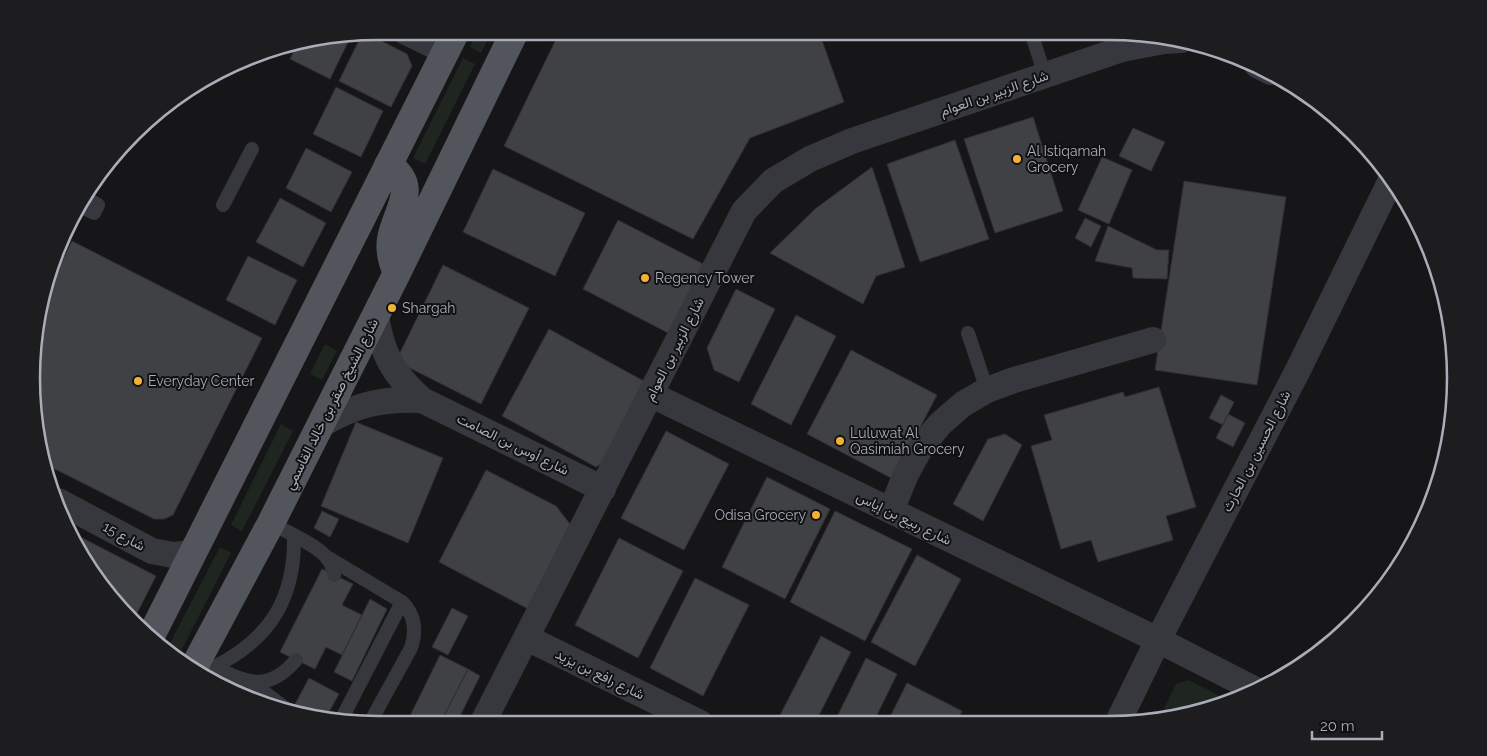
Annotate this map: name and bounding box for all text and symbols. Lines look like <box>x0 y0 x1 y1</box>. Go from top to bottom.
street label: شارع الزبير بن العوام <box>938 67 1051 122</box>
place label: Al Istiqamah Grocery <box>1027 143 1106 175</box>
marker: Al Istiqamah Grocery <box>1011 153 1023 165</box>
place label: Regency Tower <box>655 270 754 286</box>
marker: Regency Tower <box>639 272 651 284</box>
street label: شارع الزبير بن العوام <box>641 295 710 405</box>
place label: Shargah <box>402 300 455 316</box>
marker: Shargah <box>386 302 398 314</box>
street label: شارع الشيخ صقر بن خالد القاسمي <box>281 316 385 494</box>
place label: Everyday Center <box>148 373 255 389</box>
marker: Everyday Center <box>132 375 144 387</box>
street label: شارع الحسين بن الحارث <box>1218 388 1296 516</box>
street label: شارع أوس بن الصامت <box>453 410 572 481</box>
place label: Luluwat Al Qasimiah Grocery <box>850 425 965 457</box>
marker: Luluwat Al Qasimiah Grocery <box>834 435 846 447</box>
street label: شارع ربيع بن إياس <box>853 488 954 551</box>
place label: Odisa Grocery <box>714 507 806 523</box>
marker: Odisa Grocery <box>810 509 822 521</box>
street label: شارع 15 <box>99 518 148 556</box>
street label: شارع رافع بن يزيد <box>552 646 647 705</box>
scale bar <box>1312 708 1382 740</box>
text: 20 m <box>1320 717 1355 735</box>

